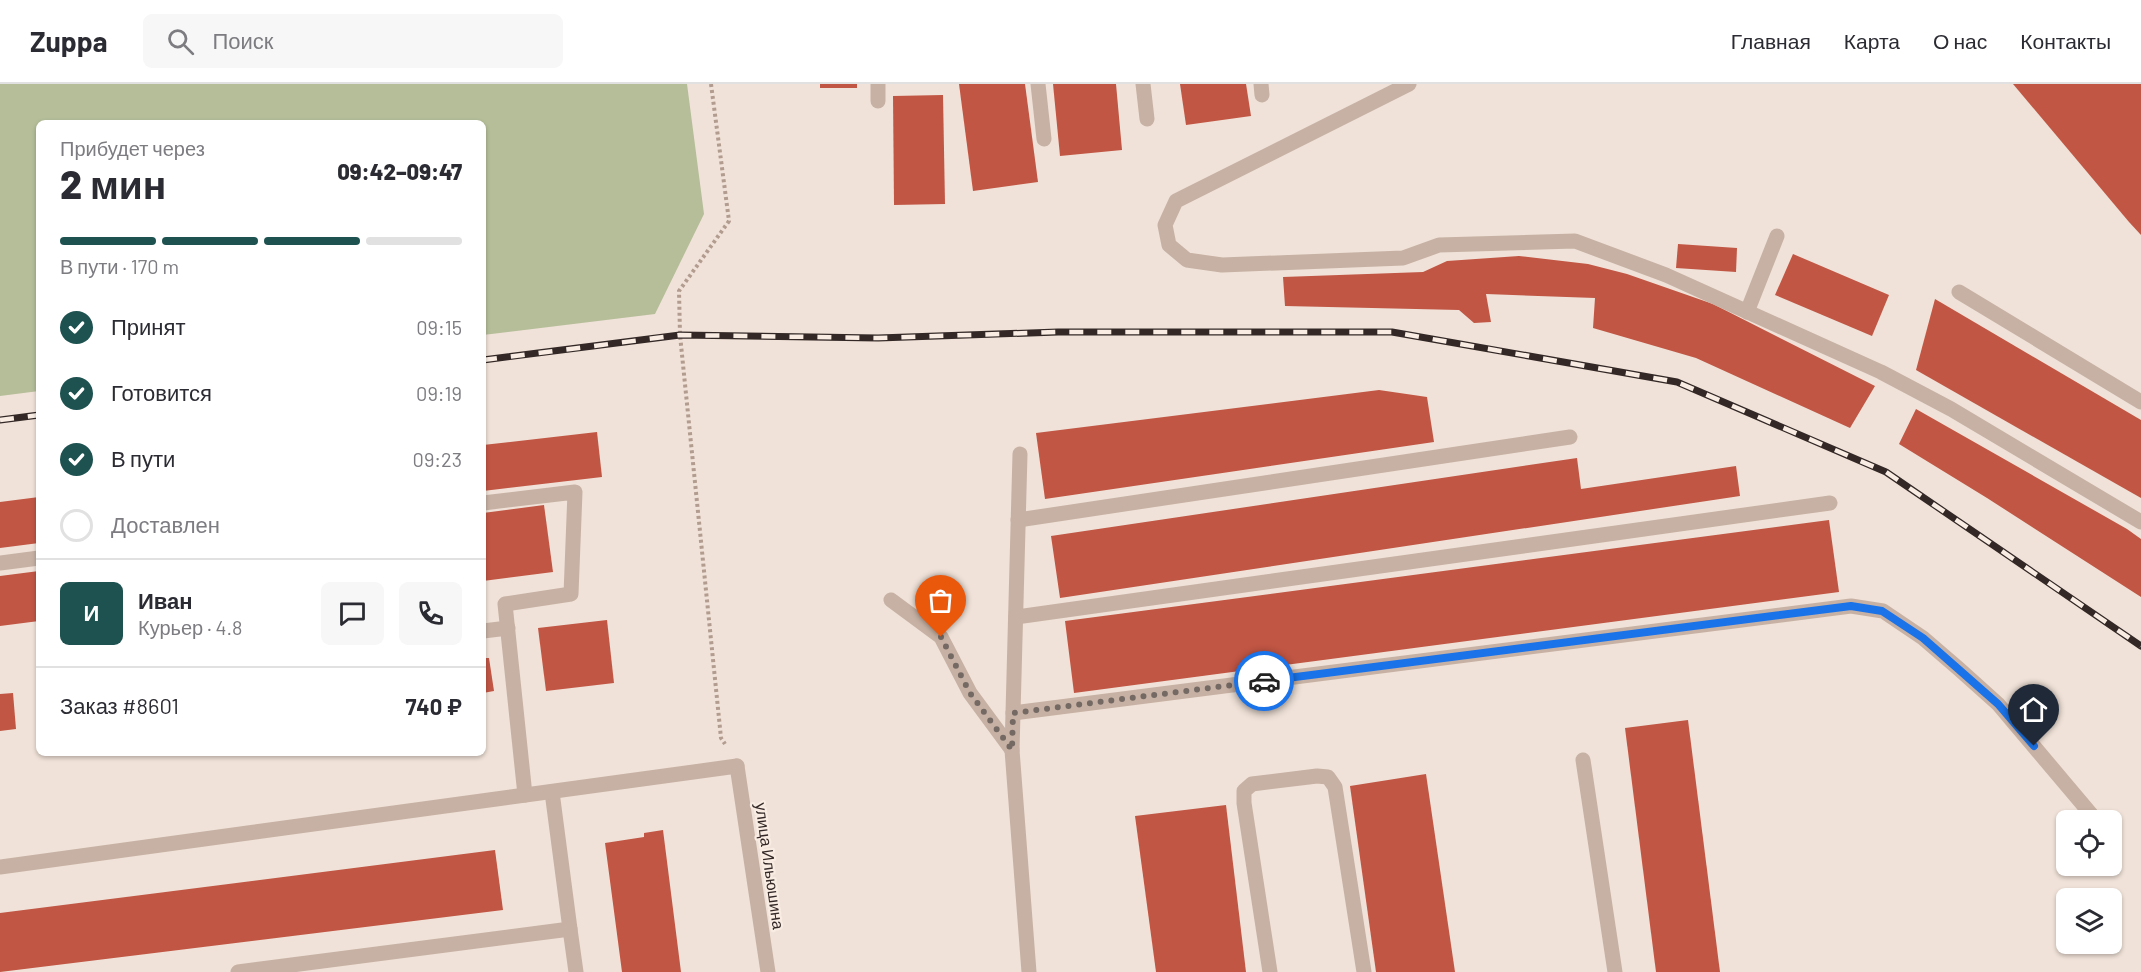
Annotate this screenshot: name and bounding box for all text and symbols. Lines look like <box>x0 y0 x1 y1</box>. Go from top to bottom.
search box <box>143 14 563 68</box>
text: Zuppa <box>30 24 107 58</box>
icon: search <box>164 25 197 58</box>
text: Поиск <box>212 27 273 53</box>
text: Главная <box>1731 28 1811 53</box>
text: Карта <box>1844 28 1900 53</box>
text: О нас <box>1933 28 1987 53</box>
text: Контакты <box>2020 28 2111 53</box>
text: Прибудет через <box>60 136 205 160</box>
text: 09:42–09:47 <box>337 158 462 184</box>
text: 2 мин <box>60 160 166 207</box>
text: В пути · 170 m <box>60 254 179 278</box>
icon: check <box>60 311 93 344</box>
text: Принят <box>111 313 185 339</box>
text: 09:15 <box>416 315 462 339</box>
icon: check <box>60 377 93 410</box>
text: Готовится <box>111 379 212 405</box>
text: 09:19 <box>416 381 462 405</box>
icon: check <box>60 443 93 476</box>
text: В пути <box>111 445 175 471</box>
text: 09:23 <box>413 447 462 471</box>
text: Доставлен <box>111 511 220 537</box>
pin <box>915 575 966 637</box>
button: chat <box>321 582 384 645</box>
button: phone <box>399 582 462 645</box>
icon: bag <box>924 584 957 617</box>
text: Иван <box>138 587 193 613</box>
text: И <box>84 599 99 625</box>
text: Курьер · 4.8 <box>138 615 242 639</box>
courier <box>1234 651 1294 711</box>
icon: car <box>1248 665 1281 698</box>
pin <box>2008 684 2059 746</box>
text: Заказ #8601 <box>60 692 179 718</box>
text: 740 ₽ <box>405 693 462 719</box>
icon: home <box>2017 693 2050 726</box>
street label: улица Ильюшина <box>752 801 789 931</box>
map controls <box>2056 810 2122 954</box>
button: locate <box>2056 810 2122 876</box>
button: layers <box>2056 888 2122 954</box>

